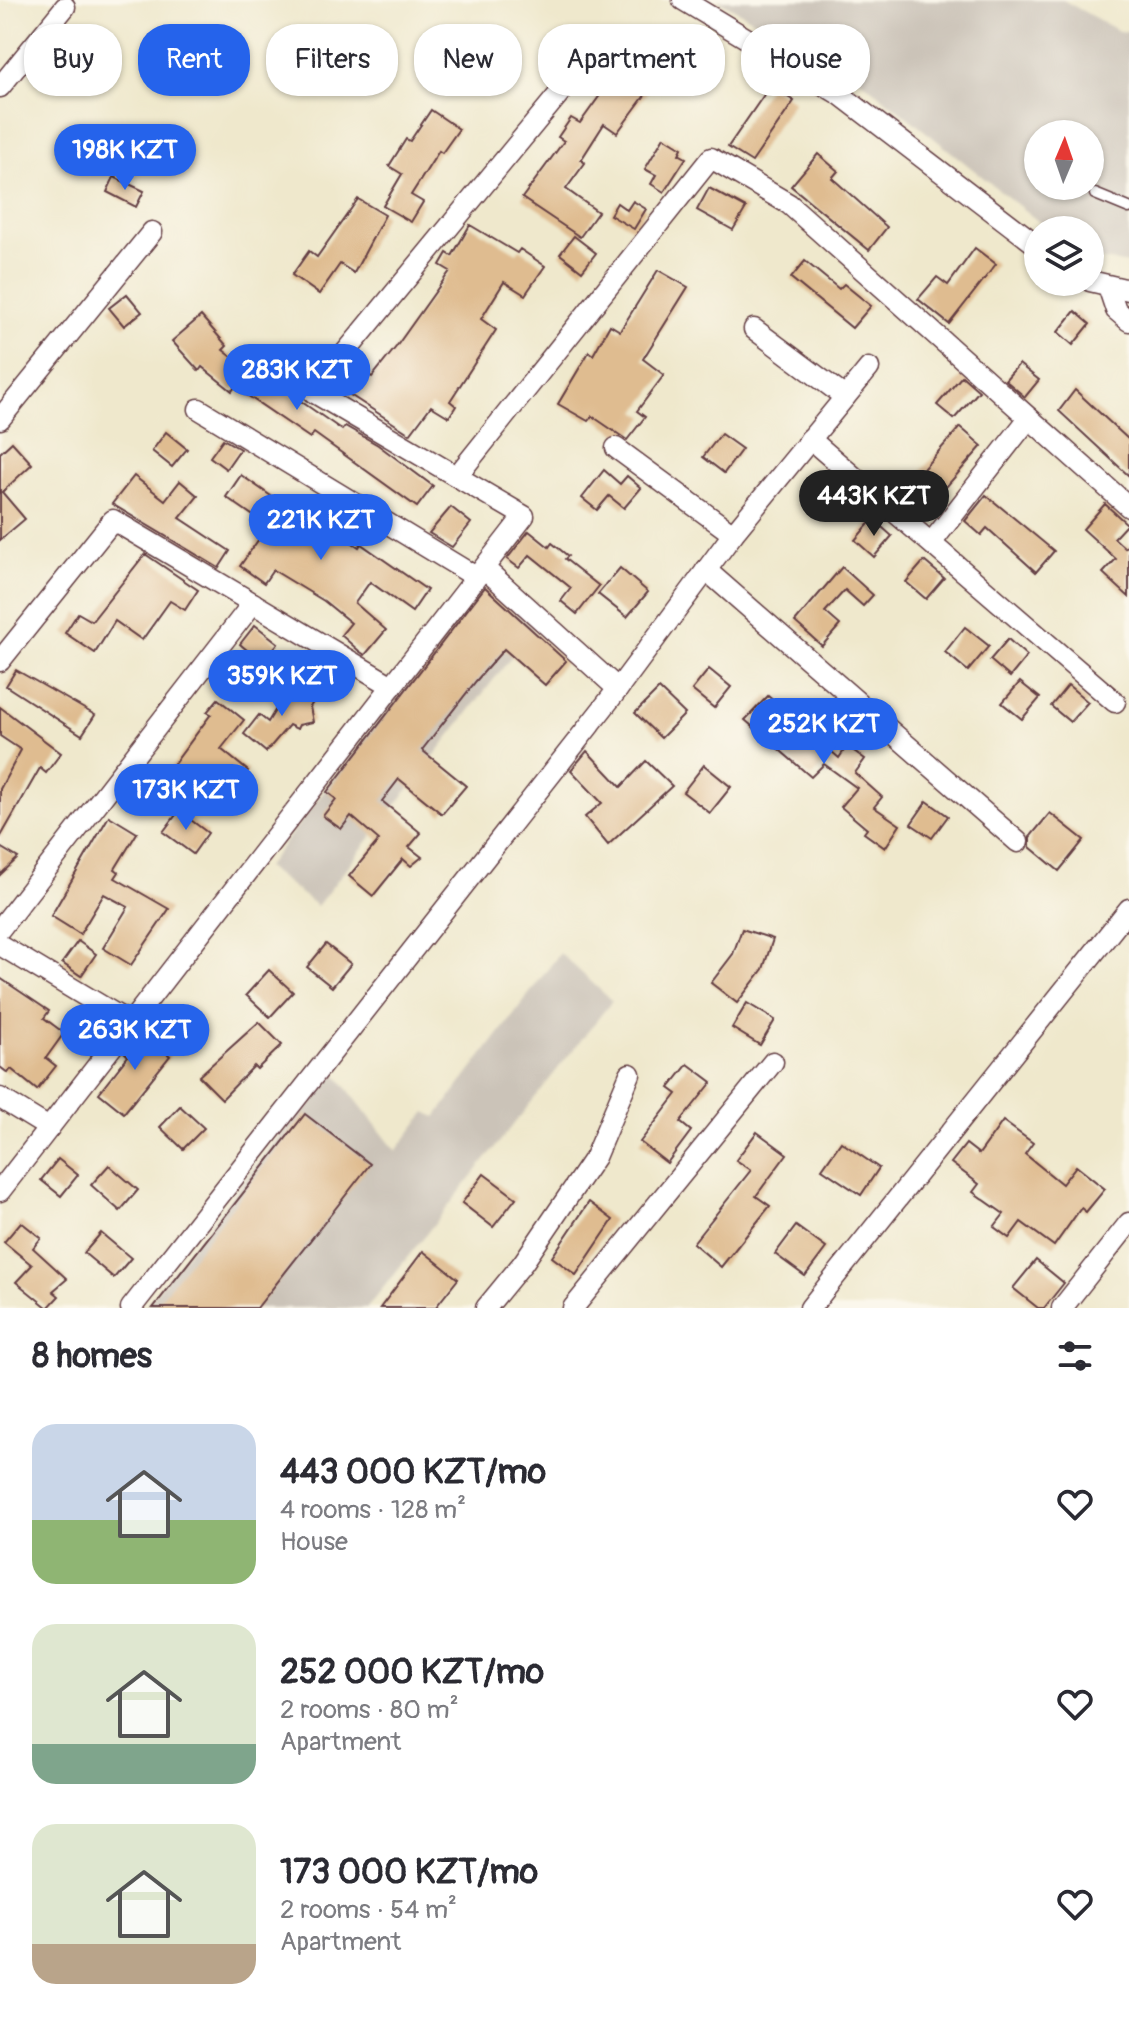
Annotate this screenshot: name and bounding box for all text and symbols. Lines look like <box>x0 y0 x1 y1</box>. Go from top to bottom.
chip: Buy <box>24 24 122 96</box>
chip: Rent <box>138 24 250 96</box>
chip: Filters <box>266 24 398 96</box>
chip: New <box>414 24 522 96</box>
chip: Apartment <box>538 24 725 96</box>
chip: House <box>741 24 870 96</box>
north arrow <box>1024 120 1104 200</box>
map controls <box>1024 120 1104 296</box>
pin: 198K KZT <box>42 124 208 192</box>
text: 198K KZT <box>72 134 178 166</box>
button: layers <box>1024 216 1104 296</box>
pin: 283K KZT <box>214 344 380 412</box>
text: 283K KZT <box>241 354 353 386</box>
pin: 443K KZT <box>791 470 957 538</box>
text: 443K KZT <box>817 480 931 512</box>
pin: 221K KZT <box>238 494 404 562</box>
text: 221K KZT <box>267 504 375 536</box>
pin: 359K KZT <box>199 650 365 718</box>
text: 359K KZT <box>226 660 338 692</box>
pin: 252K KZT <box>741 698 907 766</box>
text: 252K KZT <box>768 708 880 740</box>
pin: 173K KZT <box>103 764 269 832</box>
text: 173K KZT <box>132 774 240 806</box>
pin: 263K KZT <box>52 1004 218 1072</box>
text: 263K KZT <box>78 1014 192 1046</box>
icon: filters <box>1053 1334 1097 1378</box>
text: 8 homes <box>32 1335 152 1378</box>
text: 443 000 KZT/mo <box>280 1451 546 1494</box>
icon: home <box>96 1456 192 1552</box>
icon: heart <box>1053 1482 1097 1526</box>
text: 4 rooms · 128 m² <box>280 1494 466 1526</box>
text: House <box>280 1526 348 1558</box>
text: 252 000 KZT/mo <box>280 1651 544 1694</box>
icon: home <box>96 1656 192 1752</box>
icon: heart <box>1053 1682 1097 1726</box>
text: 2 rooms · 80 m² <box>280 1694 459 1726</box>
text: Apartment <box>280 1726 401 1758</box>
text: 173 000 KZT/mo <box>280 1851 538 1894</box>
icon: home <box>96 1856 192 1952</box>
icon: heart <box>1053 1882 1097 1926</box>
text: 2 rooms · 54 m² <box>280 1894 457 1926</box>
text: Apartment <box>280 1926 401 1958</box>

